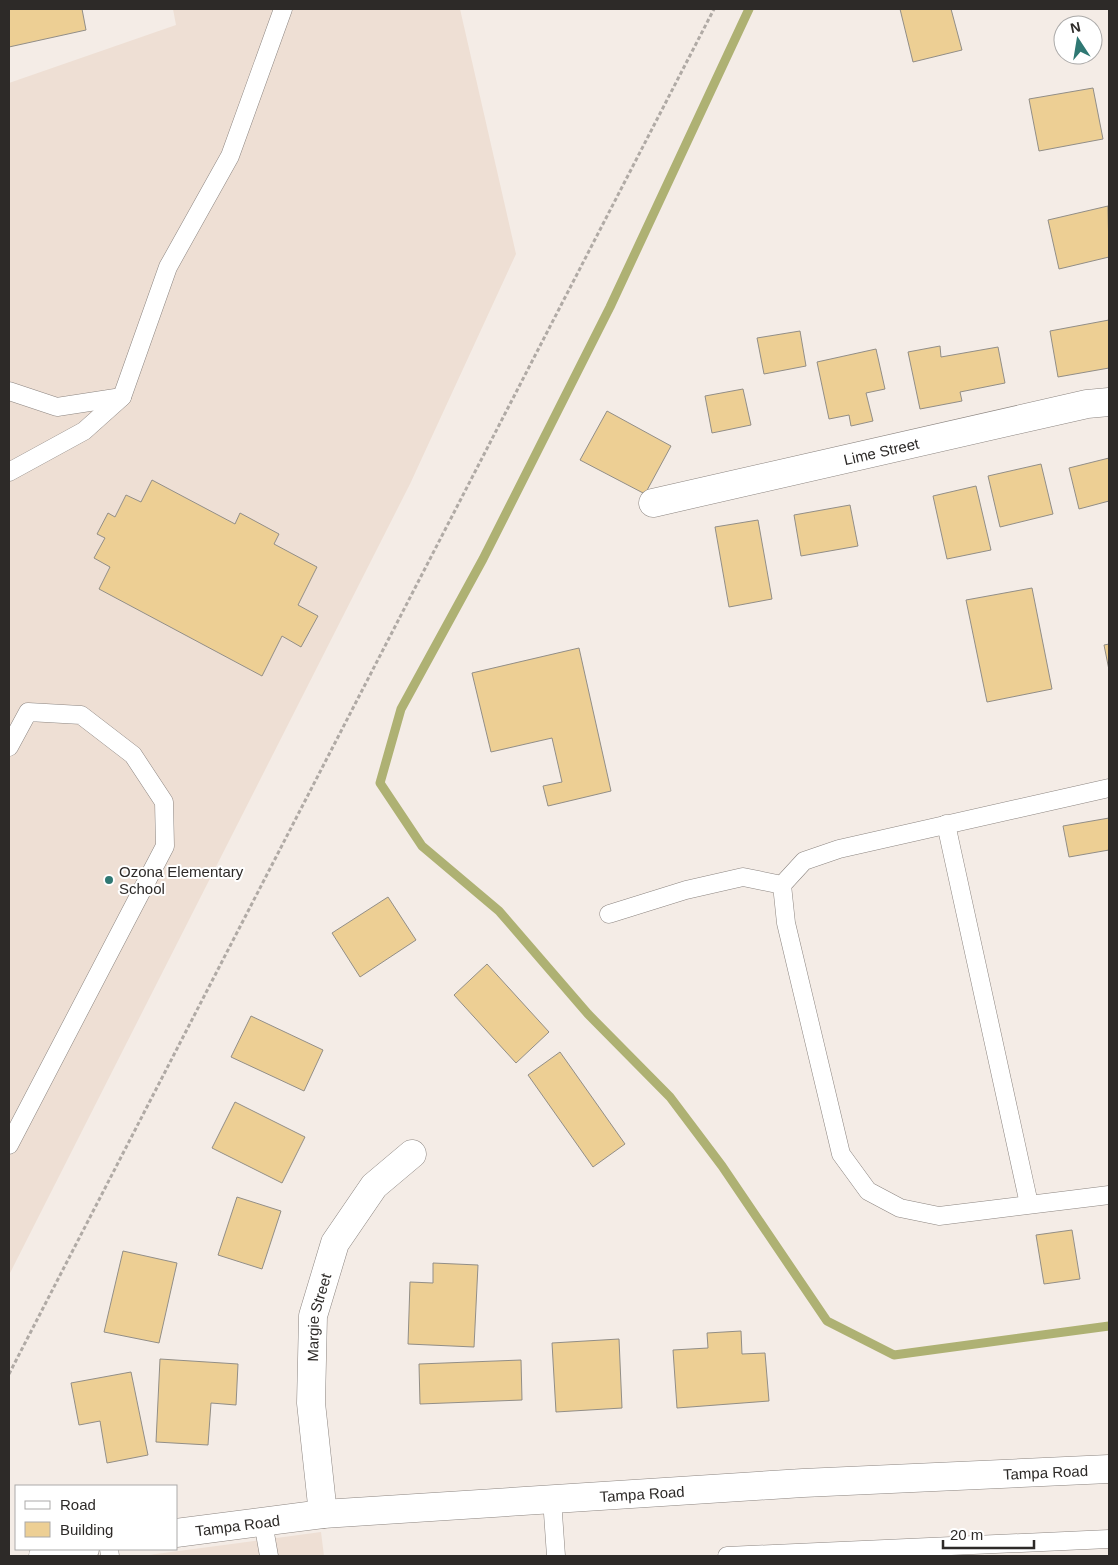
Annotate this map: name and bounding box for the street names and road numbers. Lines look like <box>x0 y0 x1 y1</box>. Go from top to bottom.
street label: Lime Street <box>842 434 921 468</box>
street label: Margie Street <box>303 1270 334 1362</box>
street label: Tampa Road <box>1003 1461 1088 1482</box>
street label: Tampa Road <box>599 1482 685 1505</box>
street label: Tampa Road <box>194 1511 281 1539</box>

